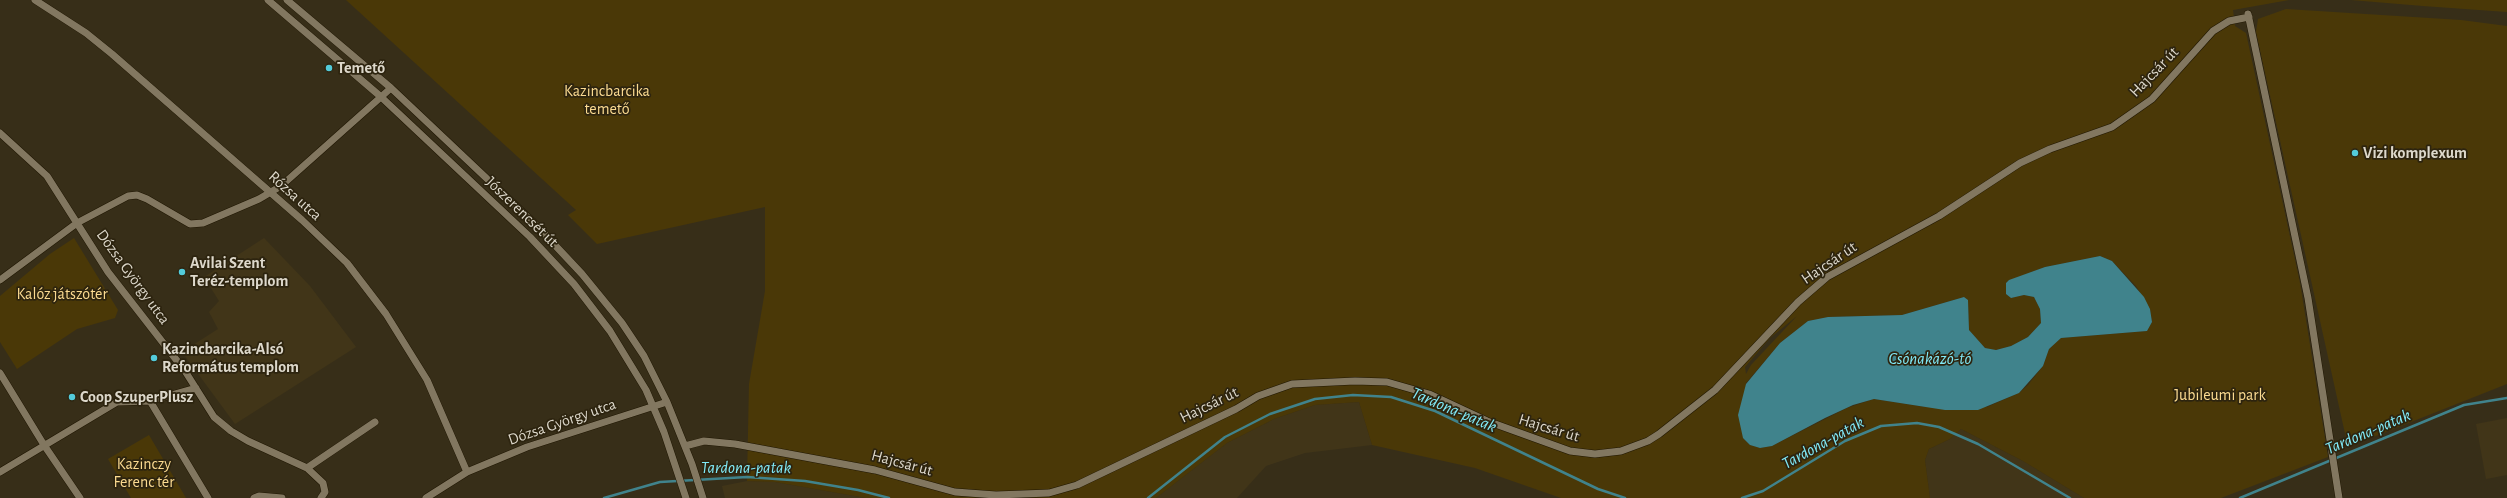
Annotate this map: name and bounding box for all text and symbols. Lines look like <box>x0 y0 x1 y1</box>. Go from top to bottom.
street label: Hajcsár út <box>2125 43 2183 101</box>
place label: Temető <box>337 58 385 78</box>
marker: Temető <box>324 63 334 73</box>
park label: Kazincbarcika temető <box>564 81 650 119</box>
place label: Vizi komplexum <box>2363 143 2467 163</box>
marker: Vizi komplexum <box>2350 148 2360 158</box>
street label: Rózsa utca <box>264 167 326 225</box>
street label: Jószerencsét út <box>482 173 562 251</box>
street label: Dózsa György utca <box>92 226 174 328</box>
street label: Hajcsár út <box>1798 238 1860 288</box>
place label: Avilai Szent Teréz-templom <box>190 253 288 291</box>
marker: Avilai Szent Teréz-templom <box>177 267 187 277</box>
park label: Kalóz játszótér <box>16 284 108 304</box>
place label: Kazincbarcika-Alsó Református templom <box>162 339 299 377</box>
water label: Csónakázó-tó <box>1889 349 1971 369</box>
marker: Kazincbarcika-Alsó Református templom <box>149 353 159 363</box>
street label: Hajcsár út <box>1177 383 1241 427</box>
water label: Tardona-patak <box>1408 383 1500 437</box>
park label: Jubileumi park <box>2174 385 2266 405</box>
place label: Coop SzuperPlusz <box>80 387 193 407</box>
marker: Coop SzuperPlusz <box>67 392 77 402</box>
street label: Dózsa György utca <box>505 395 619 449</box>
water label: Tardona-patak <box>2322 405 2414 459</box>
street label: Hajcsár út <box>1516 410 1582 446</box>
water label: Tardona-patak <box>1778 412 1868 474</box>
street label: Hajcsár út <box>869 446 935 480</box>
park label: Kazinczy Ferenc tér <box>114 454 174 492</box>
water label: Tardona-patak <box>701 458 791 478</box>

